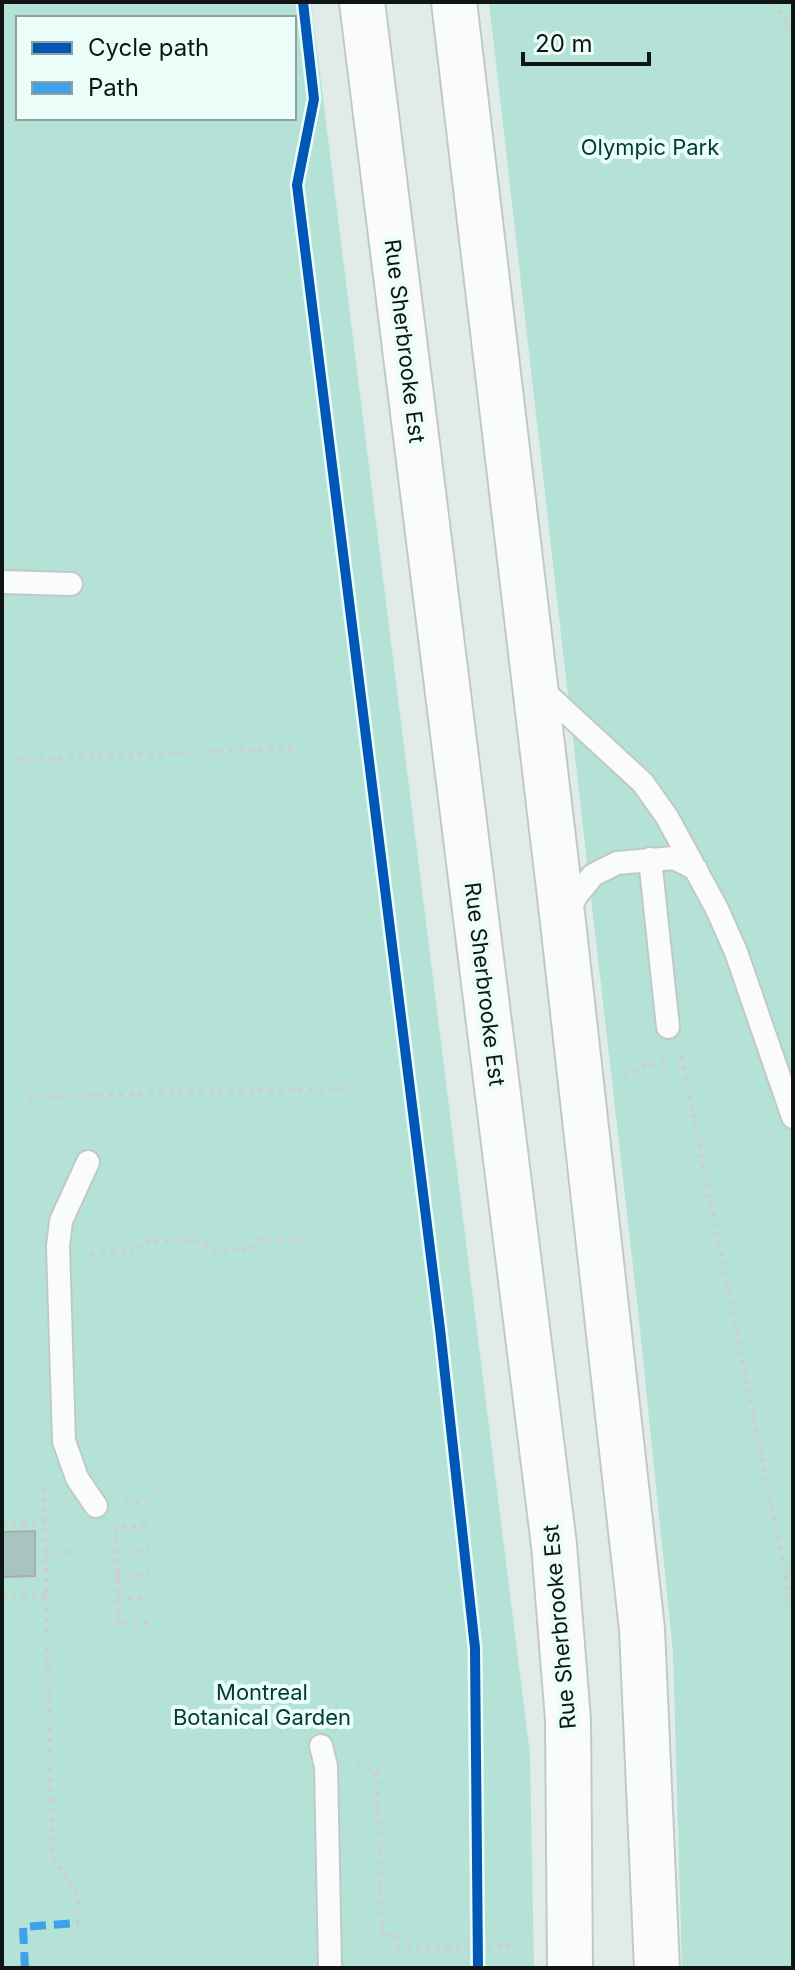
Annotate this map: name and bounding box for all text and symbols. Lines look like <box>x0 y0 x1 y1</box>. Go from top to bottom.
legend <box>16 16 296 120</box>
scale bar <box>523 16 649 66</box>
text: 20 m <box>535 29 593 58</box>
text: Cycle path <box>88 33 209 62</box>
text: Path <box>88 73 139 102</box>
park label: Olympic Park <box>581 134 719 160</box>
street label: Rue Sherbrooke Est <box>380 238 430 444</box>
street label: Rue Sherbrooke Est <box>460 881 510 1087</box>
street label: Rue Sherbrooke Est <box>537 1524 581 1730</box>
park label: Montreal Botanical Garden <box>173 1679 351 1730</box>

